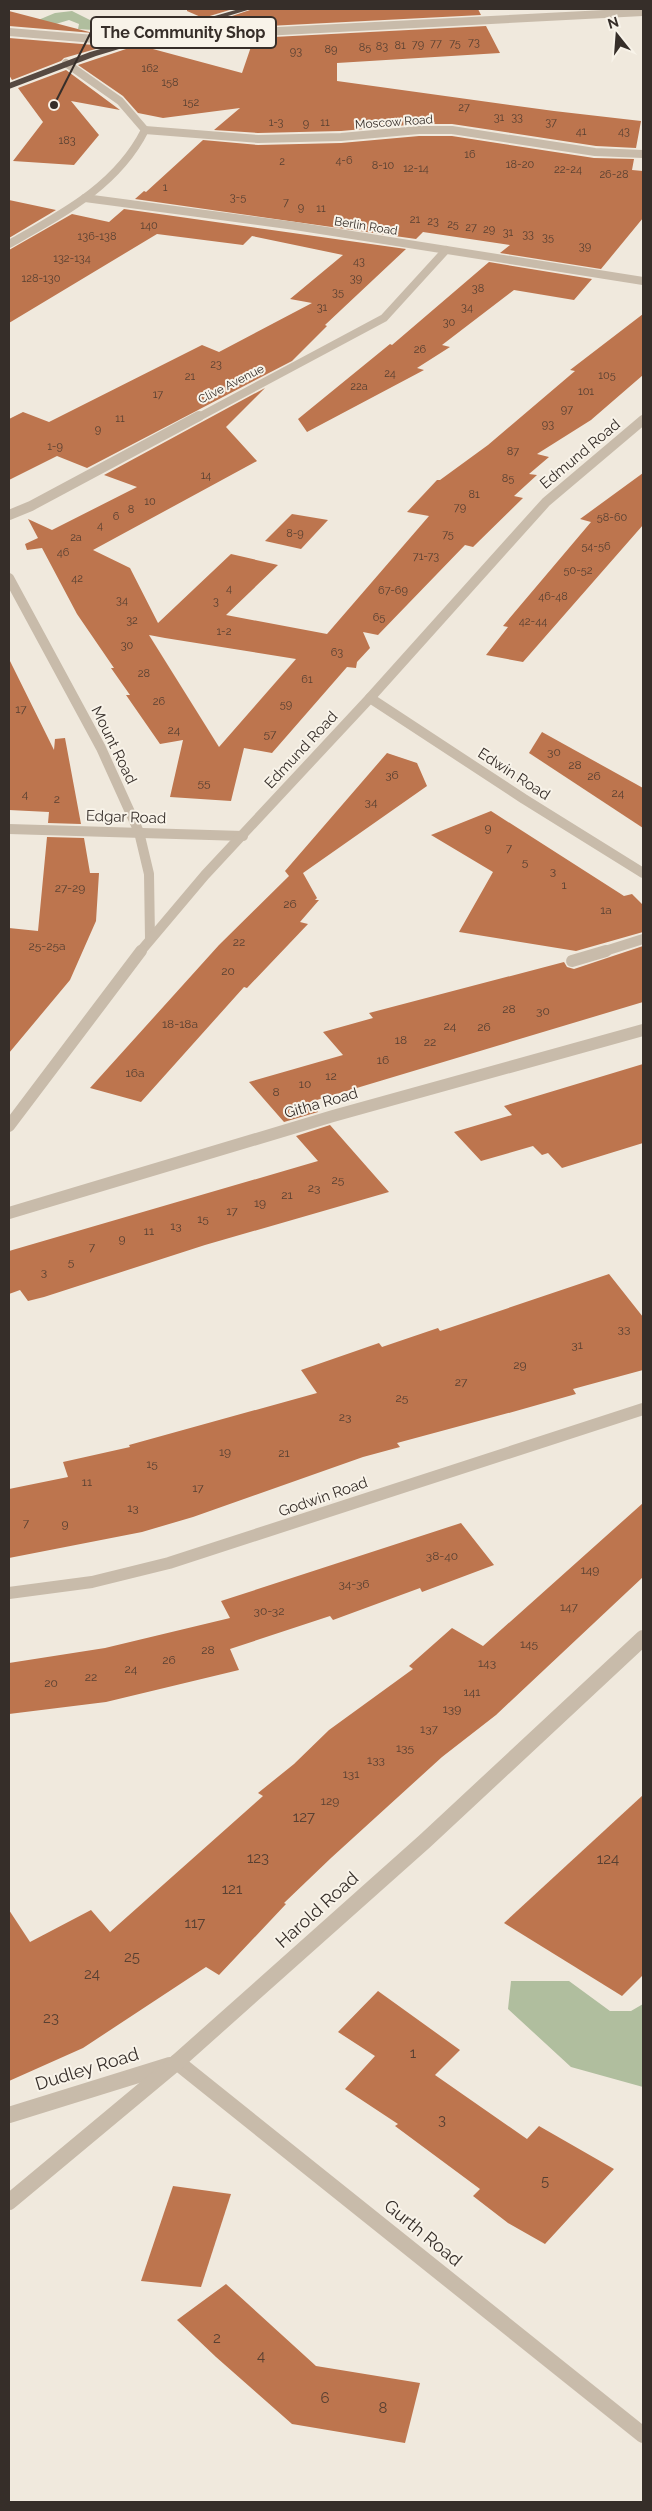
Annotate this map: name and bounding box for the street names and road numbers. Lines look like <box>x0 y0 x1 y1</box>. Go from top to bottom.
street label: Moscow Road <box>355 112 433 132</box>
street label: Berlin Road <box>333 214 399 238</box>
street label: Clive Avenue <box>196 361 266 407</box>
street label: Edmund Road <box>536 415 624 493</box>
street label: Mount Road <box>87 703 141 787</box>
street label: Edmund Road <box>261 708 341 792</box>
street label: Edwin Road <box>475 744 553 804</box>
street label: Edgar Road <box>85 807 167 827</box>
street label: Githa Road <box>282 1084 360 1122</box>
street label: Godwin Road <box>276 1473 370 1521</box>
street label: Harold Road <box>271 1867 362 1952</box>
street label: Dudley Road <box>33 2043 141 2094</box>
street label: Gurth Road <box>380 2195 467 2270</box>

